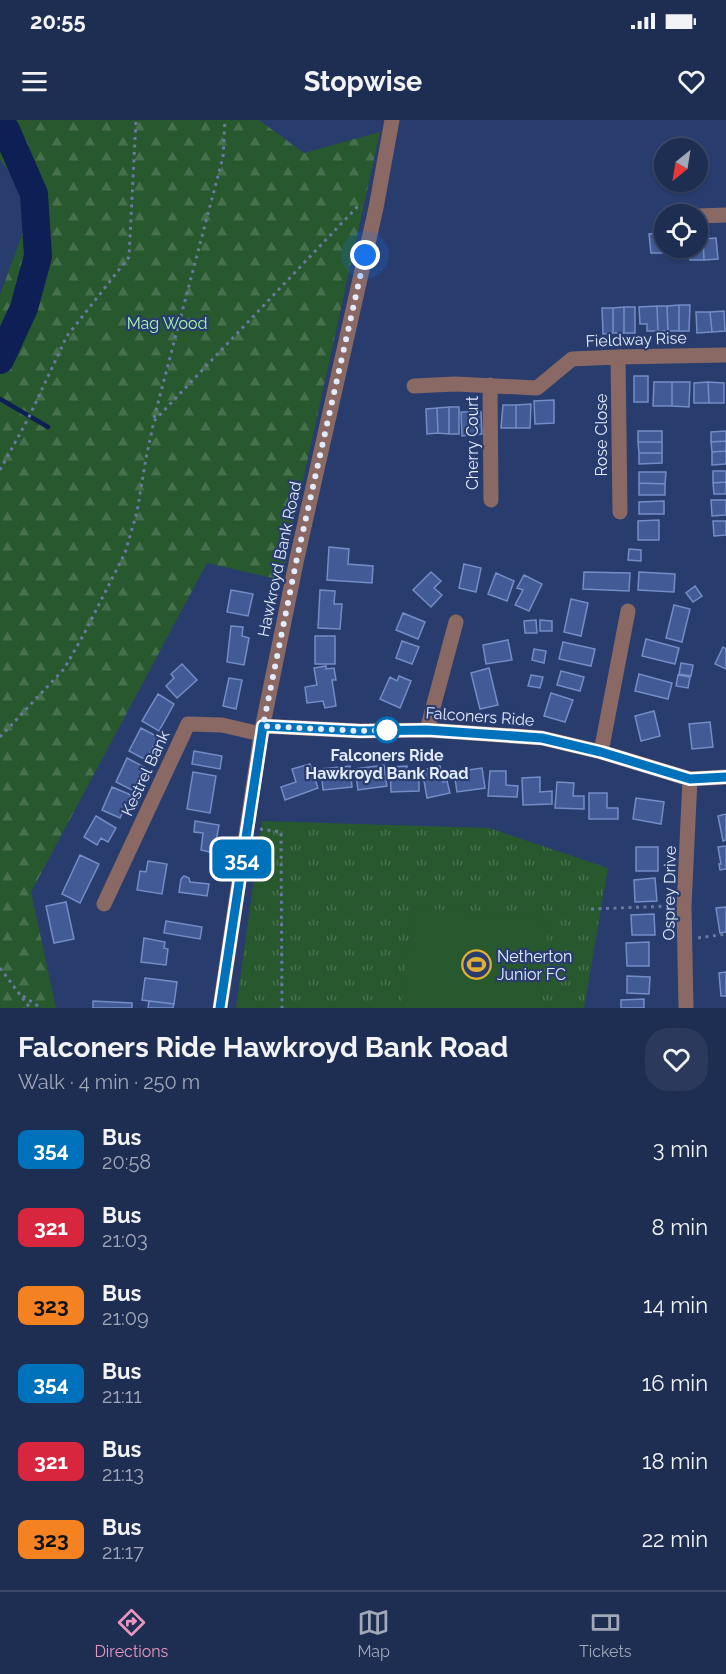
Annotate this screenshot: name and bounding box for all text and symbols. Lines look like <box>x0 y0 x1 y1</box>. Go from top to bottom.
text: 20:55 <box>30 8 86 34</box>
icon: menu <box>18 65 51 98</box>
icon: heart <box>675 65 708 98</box>
text: Stopwise <box>304 66 422 97</box>
north arrow <box>654 138 708 192</box>
map controls <box>654 138 708 258</box>
button: locate <box>654 204 708 258</box>
your location <box>350 240 380 270</box>
park label: Mag Wood <box>127 314 207 333</box>
street label: Fieldway Rise <box>585 328 687 351</box>
street label: Rose Close <box>592 394 611 476</box>
street label: Cherry Court <box>463 395 482 490</box>
street label: Hawkroyd Bank Road <box>254 480 305 639</box>
street label: Falconers Ride <box>425 703 535 730</box>
marker: Falconers Ride Hawkroyd Bank Road <box>374 717 400 743</box>
street label: Kestrel Bank <box>117 727 174 819</box>
place label: Falconers Ride Hawkroyd Bank Road <box>305 746 469 783</box>
line badge: 354 <box>208 840 276 878</box>
street label: Osprey Drive <box>659 846 680 940</box>
text: 354 <box>224 847 260 872</box>
place label: Netherton Junior FC <box>497 947 572 984</box>
sports icon: Netherton Junior FC <box>460 949 492 981</box>
button: heart <box>645 1028 708 1091</box>
text: Falconers Ride Hawkroyd Bank Road <box>18 1031 508 1064</box>
text: Walk · 4 min · 250 m <box>18 1070 200 1094</box>
text: Bus <box>102 1124 141 1150</box>
text: 3 min <box>653 1136 708 1162</box>
text: 354 <box>33 1137 69 1162</box>
text: 20:58 <box>102 1150 151 1174</box>
text: Bus <box>102 1202 141 1228</box>
text: 8 min <box>652 1214 708 1240</box>
text: 321 <box>34 1215 68 1240</box>
text: 21:03 <box>102 1228 148 1252</box>
text: Bus <box>102 1280 141 1306</box>
text: 14 min <box>643 1292 708 1318</box>
text: 323 <box>33 1293 69 1318</box>
text: 21:09 <box>102 1306 149 1330</box>
text: Bus <box>102 1358 141 1384</box>
text: 16 min <box>642 1370 708 1396</box>
text: 354 <box>33 1371 69 1396</box>
text: 21:11 <box>102 1384 142 1408</box>
text: Bus <box>102 1436 141 1462</box>
text: 18 min <box>642 1448 708 1474</box>
text: 321 <box>34 1449 68 1474</box>
text: 21:13 <box>102 1462 144 1486</box>
text: Bus <box>102 1514 141 1540</box>
text: 22 min <box>642 1526 708 1552</box>
text: 323 <box>33 1527 69 1552</box>
text: 21:17 <box>102 1540 144 1564</box>
tab: Directions <box>94 1606 168 1661</box>
tab: Map <box>357 1606 390 1661</box>
tab: Tickets <box>579 1606 632 1661</box>

